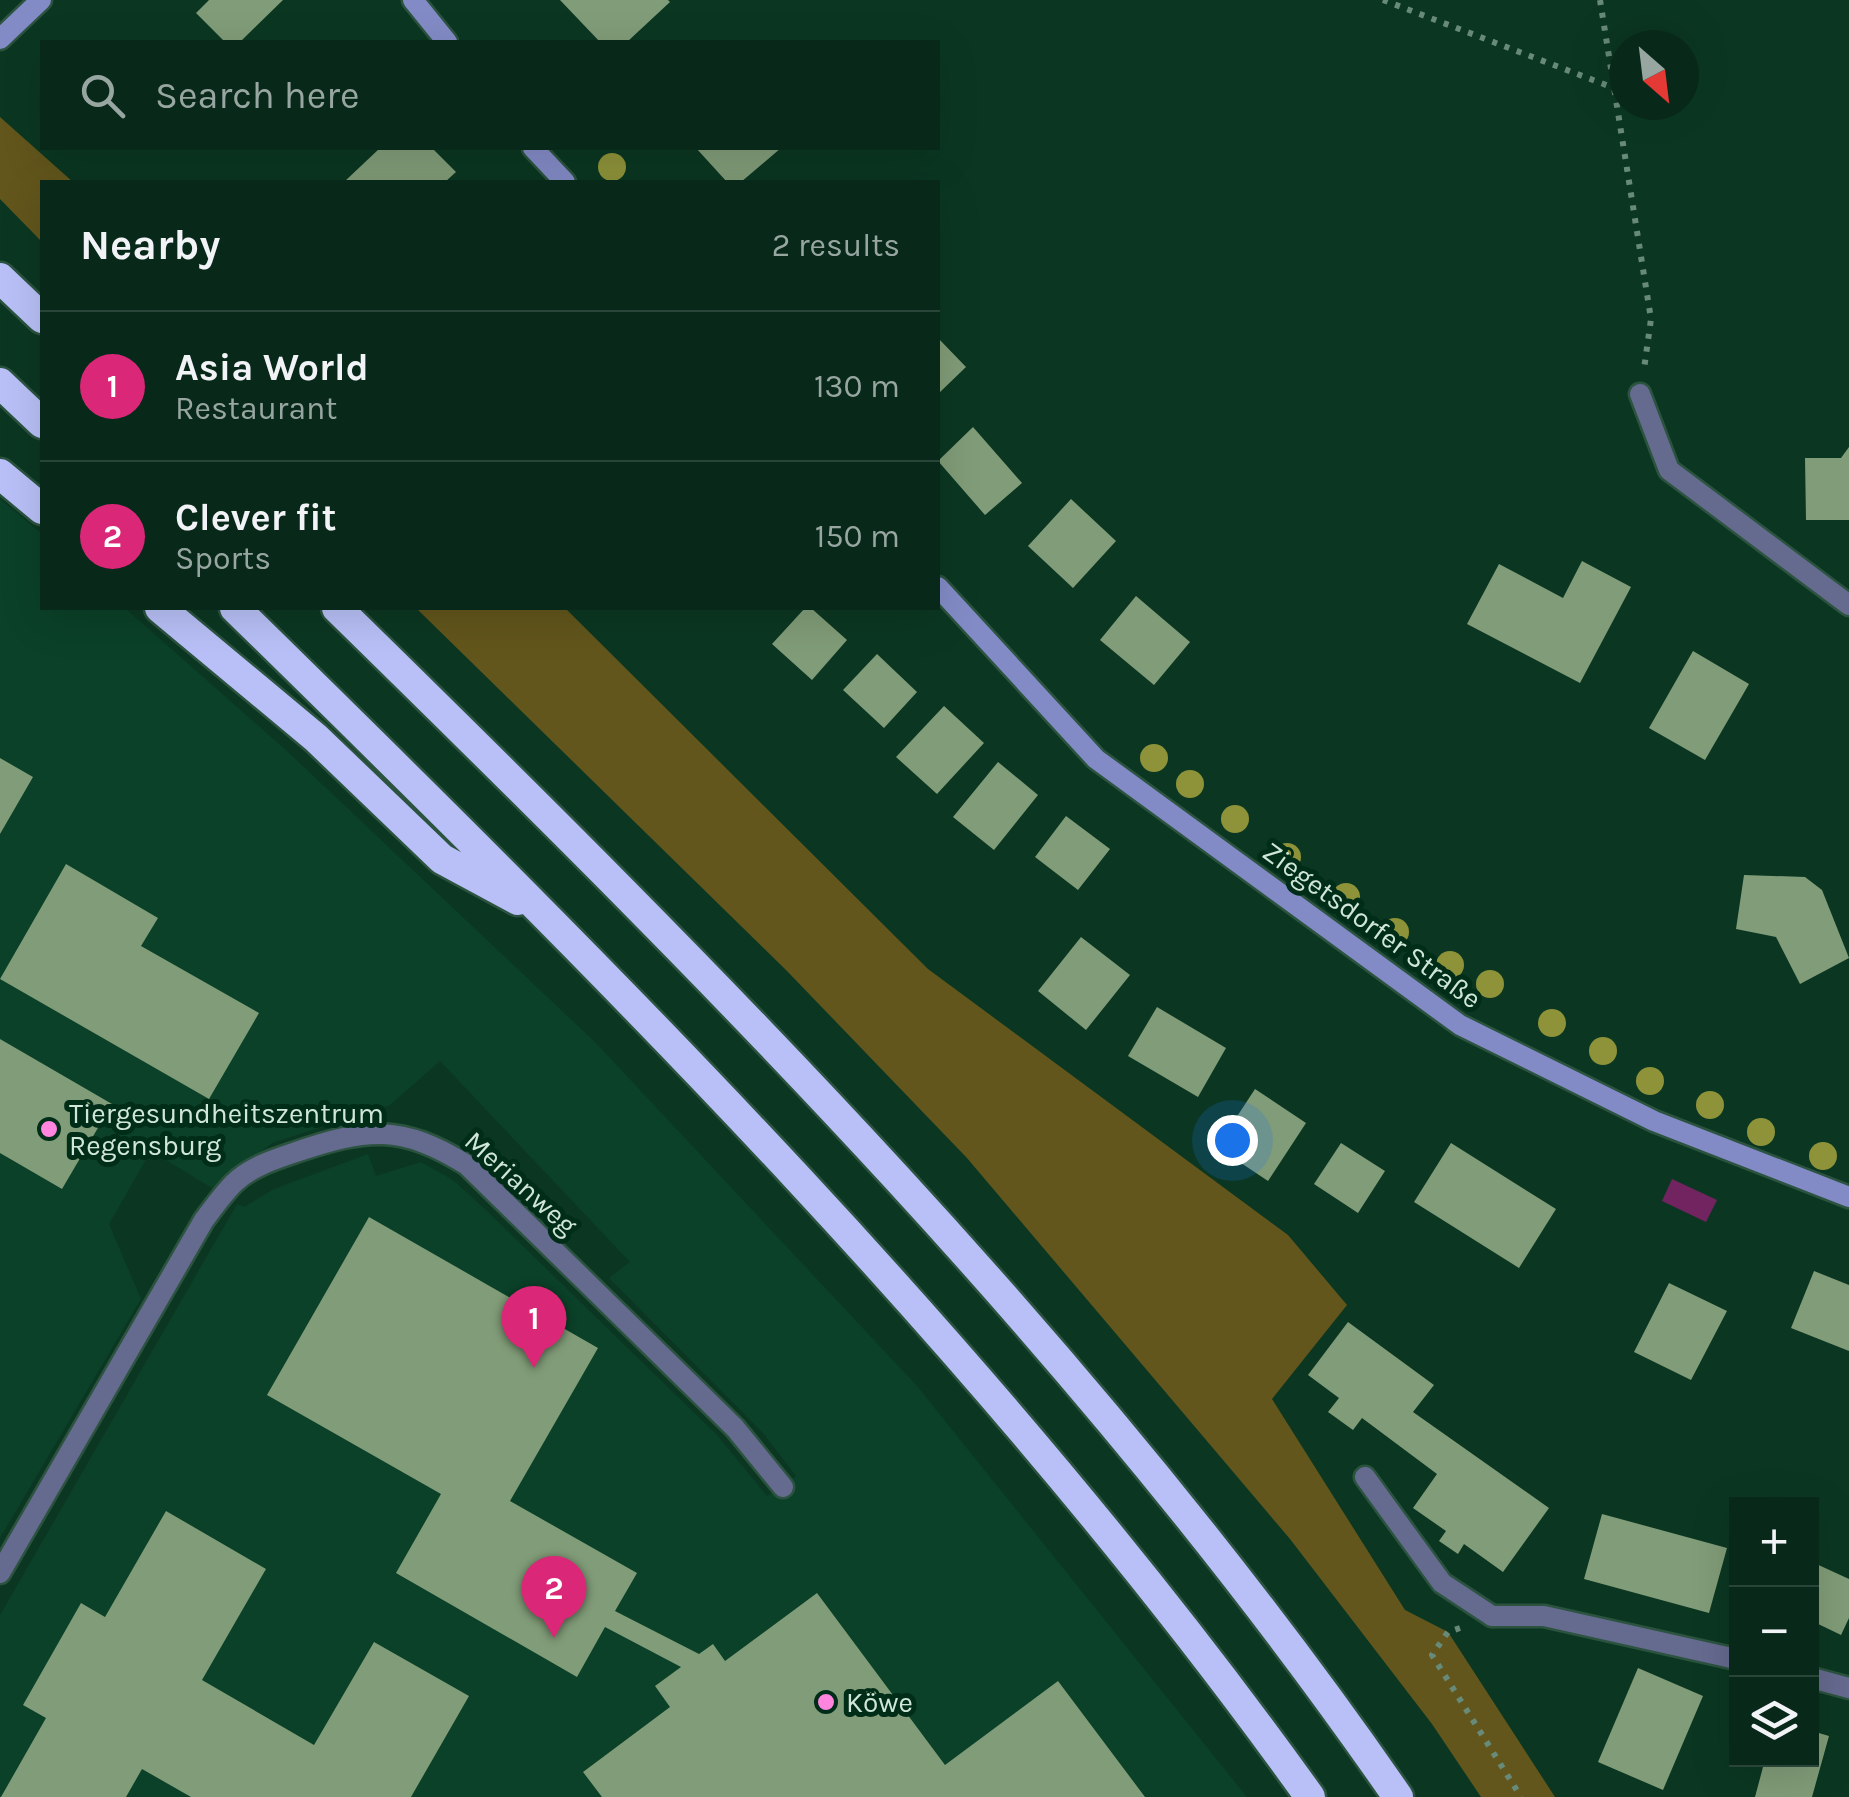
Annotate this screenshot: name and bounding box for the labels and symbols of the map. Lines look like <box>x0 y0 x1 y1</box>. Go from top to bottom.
north arrow <box>1609 30 1699 120</box>
street label: Ziegetsdorfer Straße <box>1256 835 1488 1015</box>
place label: Tiergesundheitszentrum Regensburg <box>69 1097 384 1162</box>
your location <box>1207 1115 1258 1166</box>
marker: Tiergesundheitszentrum Regensburg <box>38 1118 60 1140</box>
street label: Merianweg <box>458 1124 584 1242</box>
pin: 1 <box>502 1286 566 1368</box>
pin: 2 <box>522 1556 586 1638</box>
place label: Köwe <box>846 1686 913 1719</box>
marker: Köwe <box>815 1691 837 1713</box>

